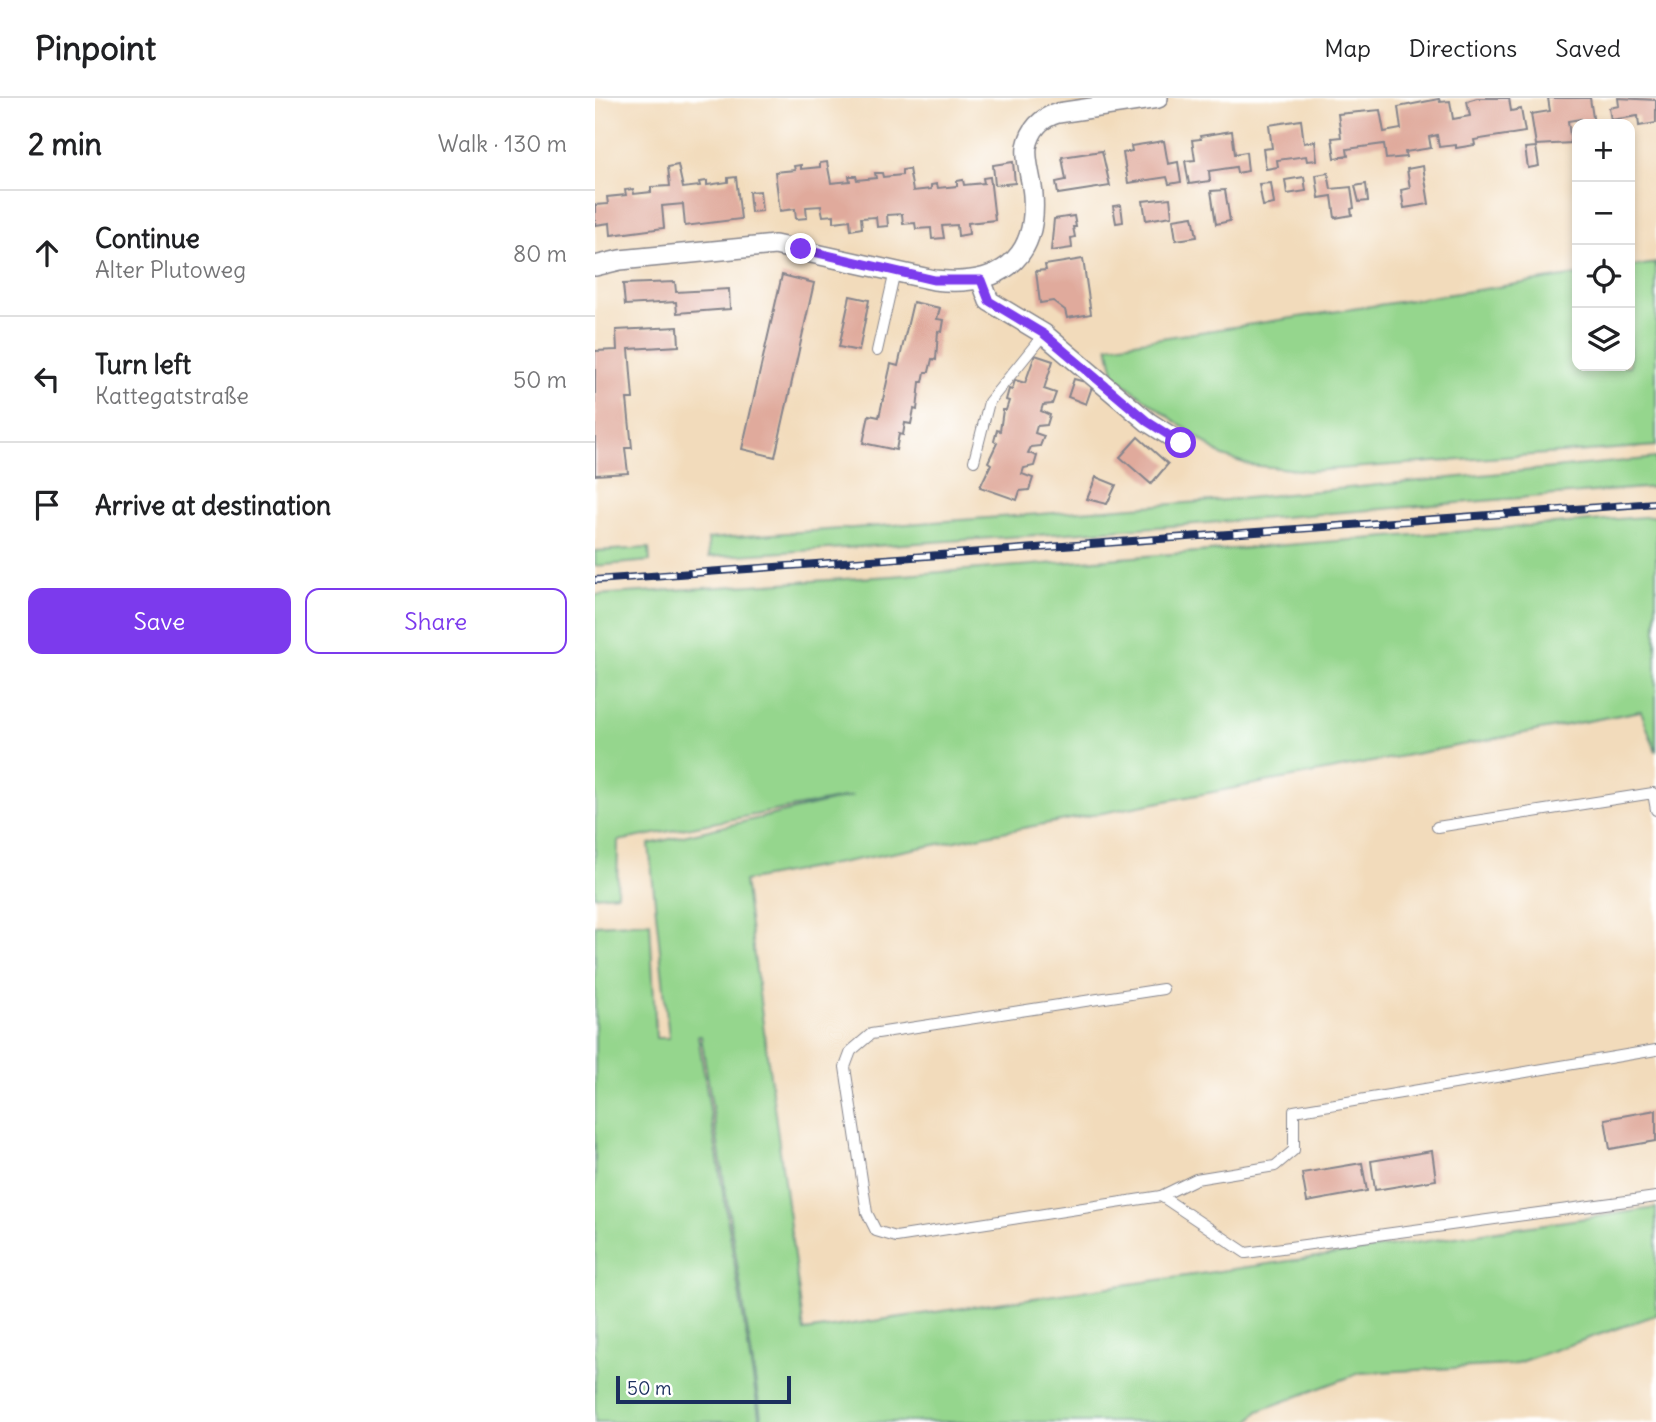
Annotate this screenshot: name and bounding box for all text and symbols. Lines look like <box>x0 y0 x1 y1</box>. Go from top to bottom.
text: Pinpoint <box>35 27 156 69</box>
text: Map <box>1324 33 1371 63</box>
text: Directions <box>1409 33 1517 63</box>
text: Saved <box>1555 33 1621 63</box>
map controls <box>1572 119 1635 371</box>
button: + <box>1572 119 1635 182</box>
text: 2 min <box>28 125 102 163</box>
text: Walk · 130 m <box>438 129 567 158</box>
button: − <box>1572 182 1635 245</box>
text: Continue <box>95 222 200 255</box>
route end <box>785 233 816 264</box>
icon: ahead <box>28 234 66 272</box>
text: 80 m <box>513 239 567 268</box>
button: locate <box>1572 245 1635 308</box>
text: Alter Plutoweg <box>95 255 246 284</box>
button: layers <box>1572 308 1635 371</box>
text: Turn left <box>95 348 191 381</box>
icon: left <box>28 360 66 398</box>
text: 50 m <box>513 365 567 394</box>
text: Kattegatstraße <box>95 381 249 410</box>
route start <box>1165 427 1196 458</box>
icon: arrive <box>28 486 66 524</box>
text: Arrive at destination <box>95 489 331 522</box>
button: Save <box>28 588 291 654</box>
button: Share <box>305 588 567 654</box>
scale bar <box>616 1373 791 1405</box>
text: 50 m <box>627 1376 672 1400</box>

